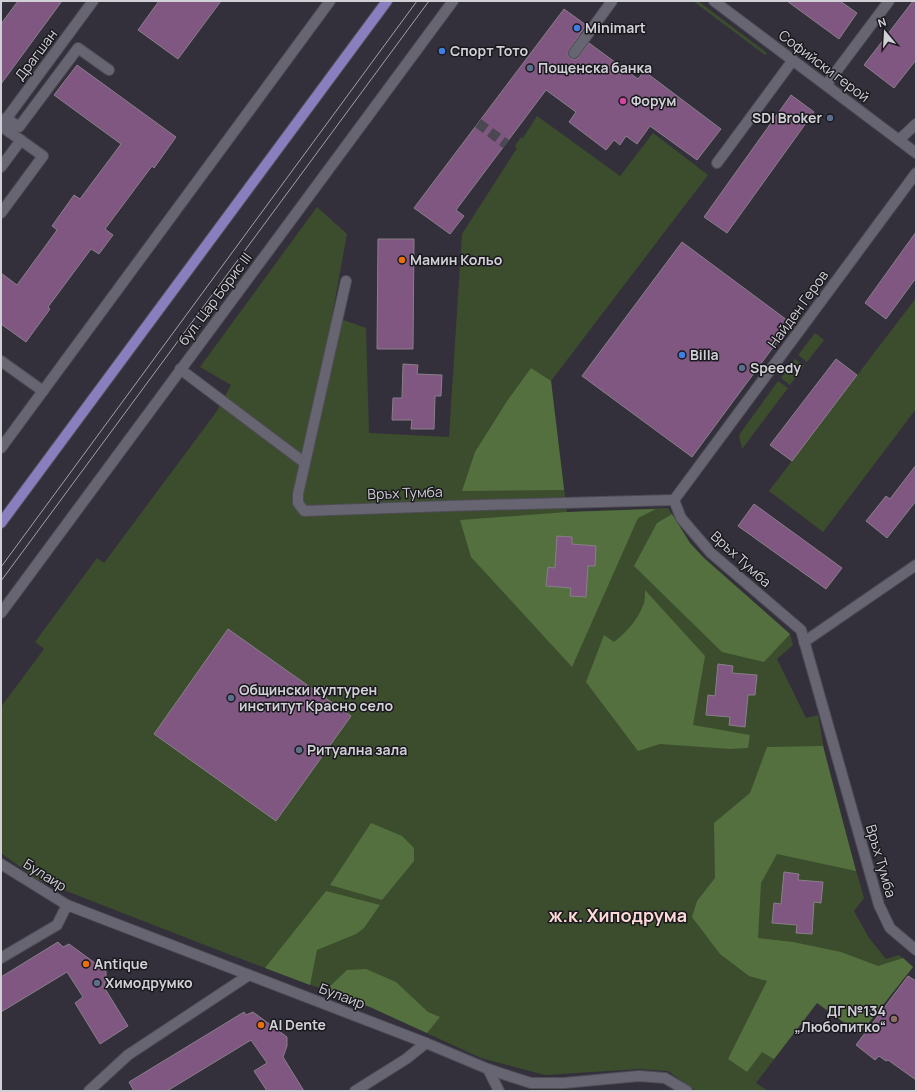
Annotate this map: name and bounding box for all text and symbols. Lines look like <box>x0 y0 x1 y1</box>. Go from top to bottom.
north arrow <box>865 12 905 52</box>
text: N <box>876 14 888 30</box>
place label: Minimart <box>585 18 646 37</box>
marker: Minimart <box>572 23 582 33</box>
street label: Драгшан <box>10 25 61 84</box>
street label: Софийски герой <box>775 25 874 106</box>
place label: Спорт Тото <box>450 41 529 60</box>
marker: Спорт Тото <box>437 46 447 56</box>
place label: Пощенска банка <box>538 58 652 77</box>
marker: Пощенска банка <box>525 63 535 73</box>
place label: Форум <box>631 91 676 110</box>
marker: Форум <box>618 96 628 106</box>
place label: SDI Broker <box>752 108 822 127</box>
marker: SDI Broker <box>825 113 835 123</box>
street label: бул. Цар Борис III <box>173 248 256 349</box>
place label: Мамин Кольо <box>410 250 503 269</box>
marker: Мамин Кольо <box>397 255 407 265</box>
street label: Найден Геров <box>763 266 833 351</box>
place label: Billa <box>690 345 719 364</box>
marker: Billa <box>677 350 687 360</box>
place label: Speedy <box>750 358 801 377</box>
marker: Speedy <box>737 363 747 373</box>
street label: Връх Тумба <box>367 482 443 503</box>
street label: Връх Тумба <box>707 526 776 591</box>
place label: Общински културен институт Красно село <box>239 680 393 715</box>
marker: Общински културен институт Красно село <box>226 693 236 703</box>
place label: Ритуална зала <box>307 740 407 759</box>
marker: Ритуална зала <box>294 745 304 755</box>
street label: Връх Тумба <box>862 822 901 900</box>
street label: Булаир <box>20 854 71 895</box>
district label: ж.к. Хиподрума <box>549 903 687 927</box>
place label: Antique <box>94 954 148 973</box>
marker: Antique <box>81 959 91 969</box>
place label: Химодрумко <box>105 973 193 992</box>
marker: Химодрумко <box>92 978 102 988</box>
street label: Булаир <box>317 978 368 1013</box>
place label: ДГ №134 „Любопитко“ <box>794 1001 886 1036</box>
marker: ДГ №134 „Любопитко“ <box>889 1014 899 1024</box>
place label: Al Dente <box>269 1015 326 1034</box>
marker: Al Dente <box>256 1020 266 1030</box>

